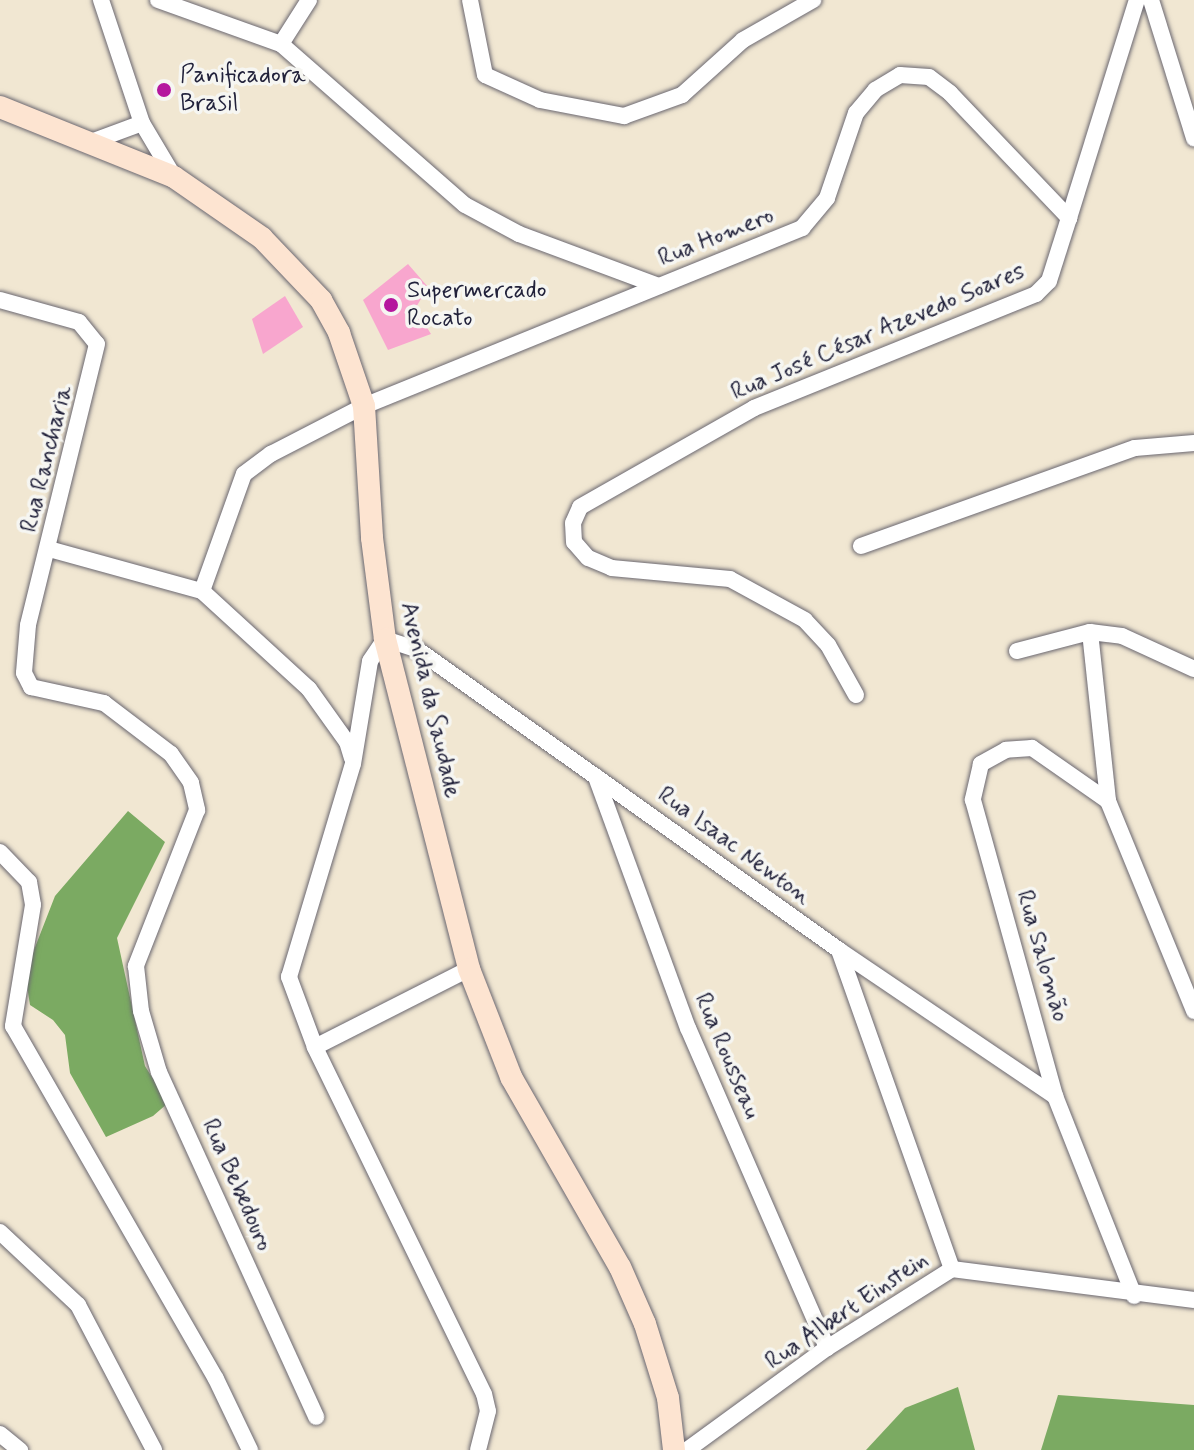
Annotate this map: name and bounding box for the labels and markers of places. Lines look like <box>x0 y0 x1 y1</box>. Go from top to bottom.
place label: Panificadora Brasil <box>180 62 306 118</box>
marker: Panificadora Brasil <box>155 81 173 99</box>
place label: Supermercado Rocato <box>407 277 547 333</box>
marker: Supermercado Rocato <box>382 296 400 314</box>

